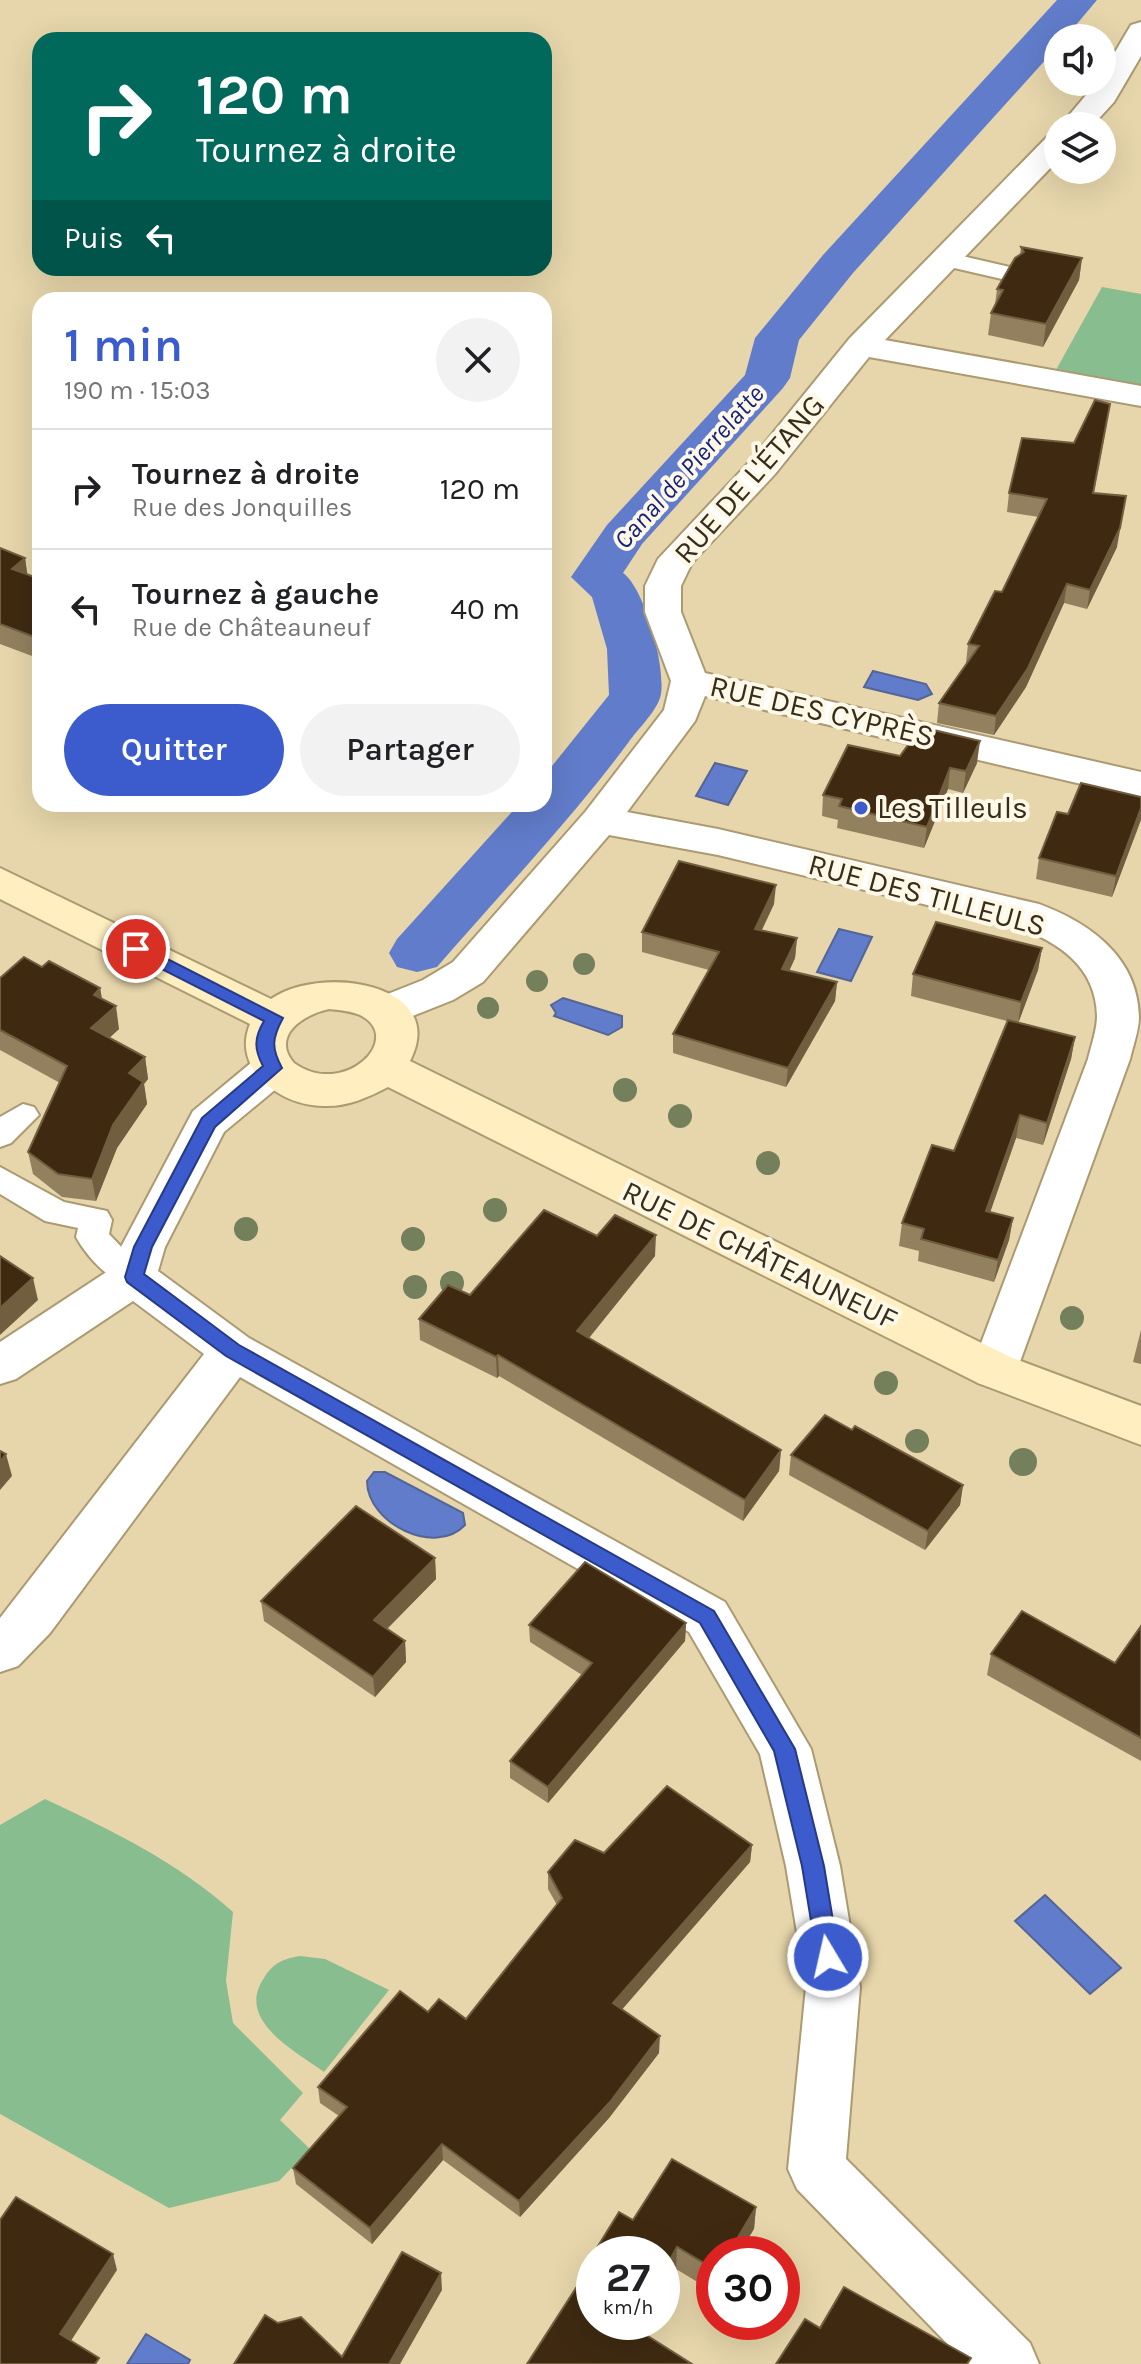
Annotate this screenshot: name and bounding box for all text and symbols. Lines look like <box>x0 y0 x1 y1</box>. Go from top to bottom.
map controls <box>1044 24 1116 184</box>
button: sound <box>1044 24 1116 96</box>
text: 120 m <box>196 62 353 127</box>
icon: right <box>64 64 168 168</box>
button: layers <box>1044 112 1116 184</box>
text: Tournez à droite <box>196 129 457 171</box>
icon: left <box>139 216 183 260</box>
text: Puis <box>64 220 123 256</box>
text: 1 min <box>64 317 183 373</box>
button: close <box>436 318 520 402</box>
text: 190 m · 15:03 <box>64 375 211 406</box>
water label: Canal de Pierrelatte <box>607 379 771 555</box>
street label: RUE DE L'ÉTANG <box>666 387 832 571</box>
text: Tournez à droite <box>132 456 360 492</box>
icon: right <box>64 467 108 511</box>
text: 120 m <box>440 471 520 507</box>
text: Rue des Jonquilles <box>132 492 352 523</box>
text: Tournez à gauche <box>132 576 379 612</box>
icon: left <box>64 587 108 631</box>
text: 40 m <box>450 591 520 627</box>
text: Rue de Châteauneuf <box>132 612 371 643</box>
street label: RUE DES CYPRÈS <box>707 668 937 754</box>
button: Quitter <box>64 704 284 796</box>
button: Partager <box>300 704 520 796</box>
place label: Les Tilleuls <box>877 790 1028 826</box>
marker: Les Tilleuls <box>852 799 870 817</box>
street label: RUE DES TILLEULS <box>805 846 1049 944</box>
pin <box>102 915 170 983</box>
icon: arrive <box>114 927 158 971</box>
street label: RUE DE CHÂTEAUNEUF <box>617 1173 903 1337</box>
position arrow <box>786 1915 870 1999</box>
speed limit sign: 30 <box>696 2236 800 2340</box>
text: 27 <box>606 2254 650 2301</box>
text: km/h <box>603 2296 653 2319</box>

